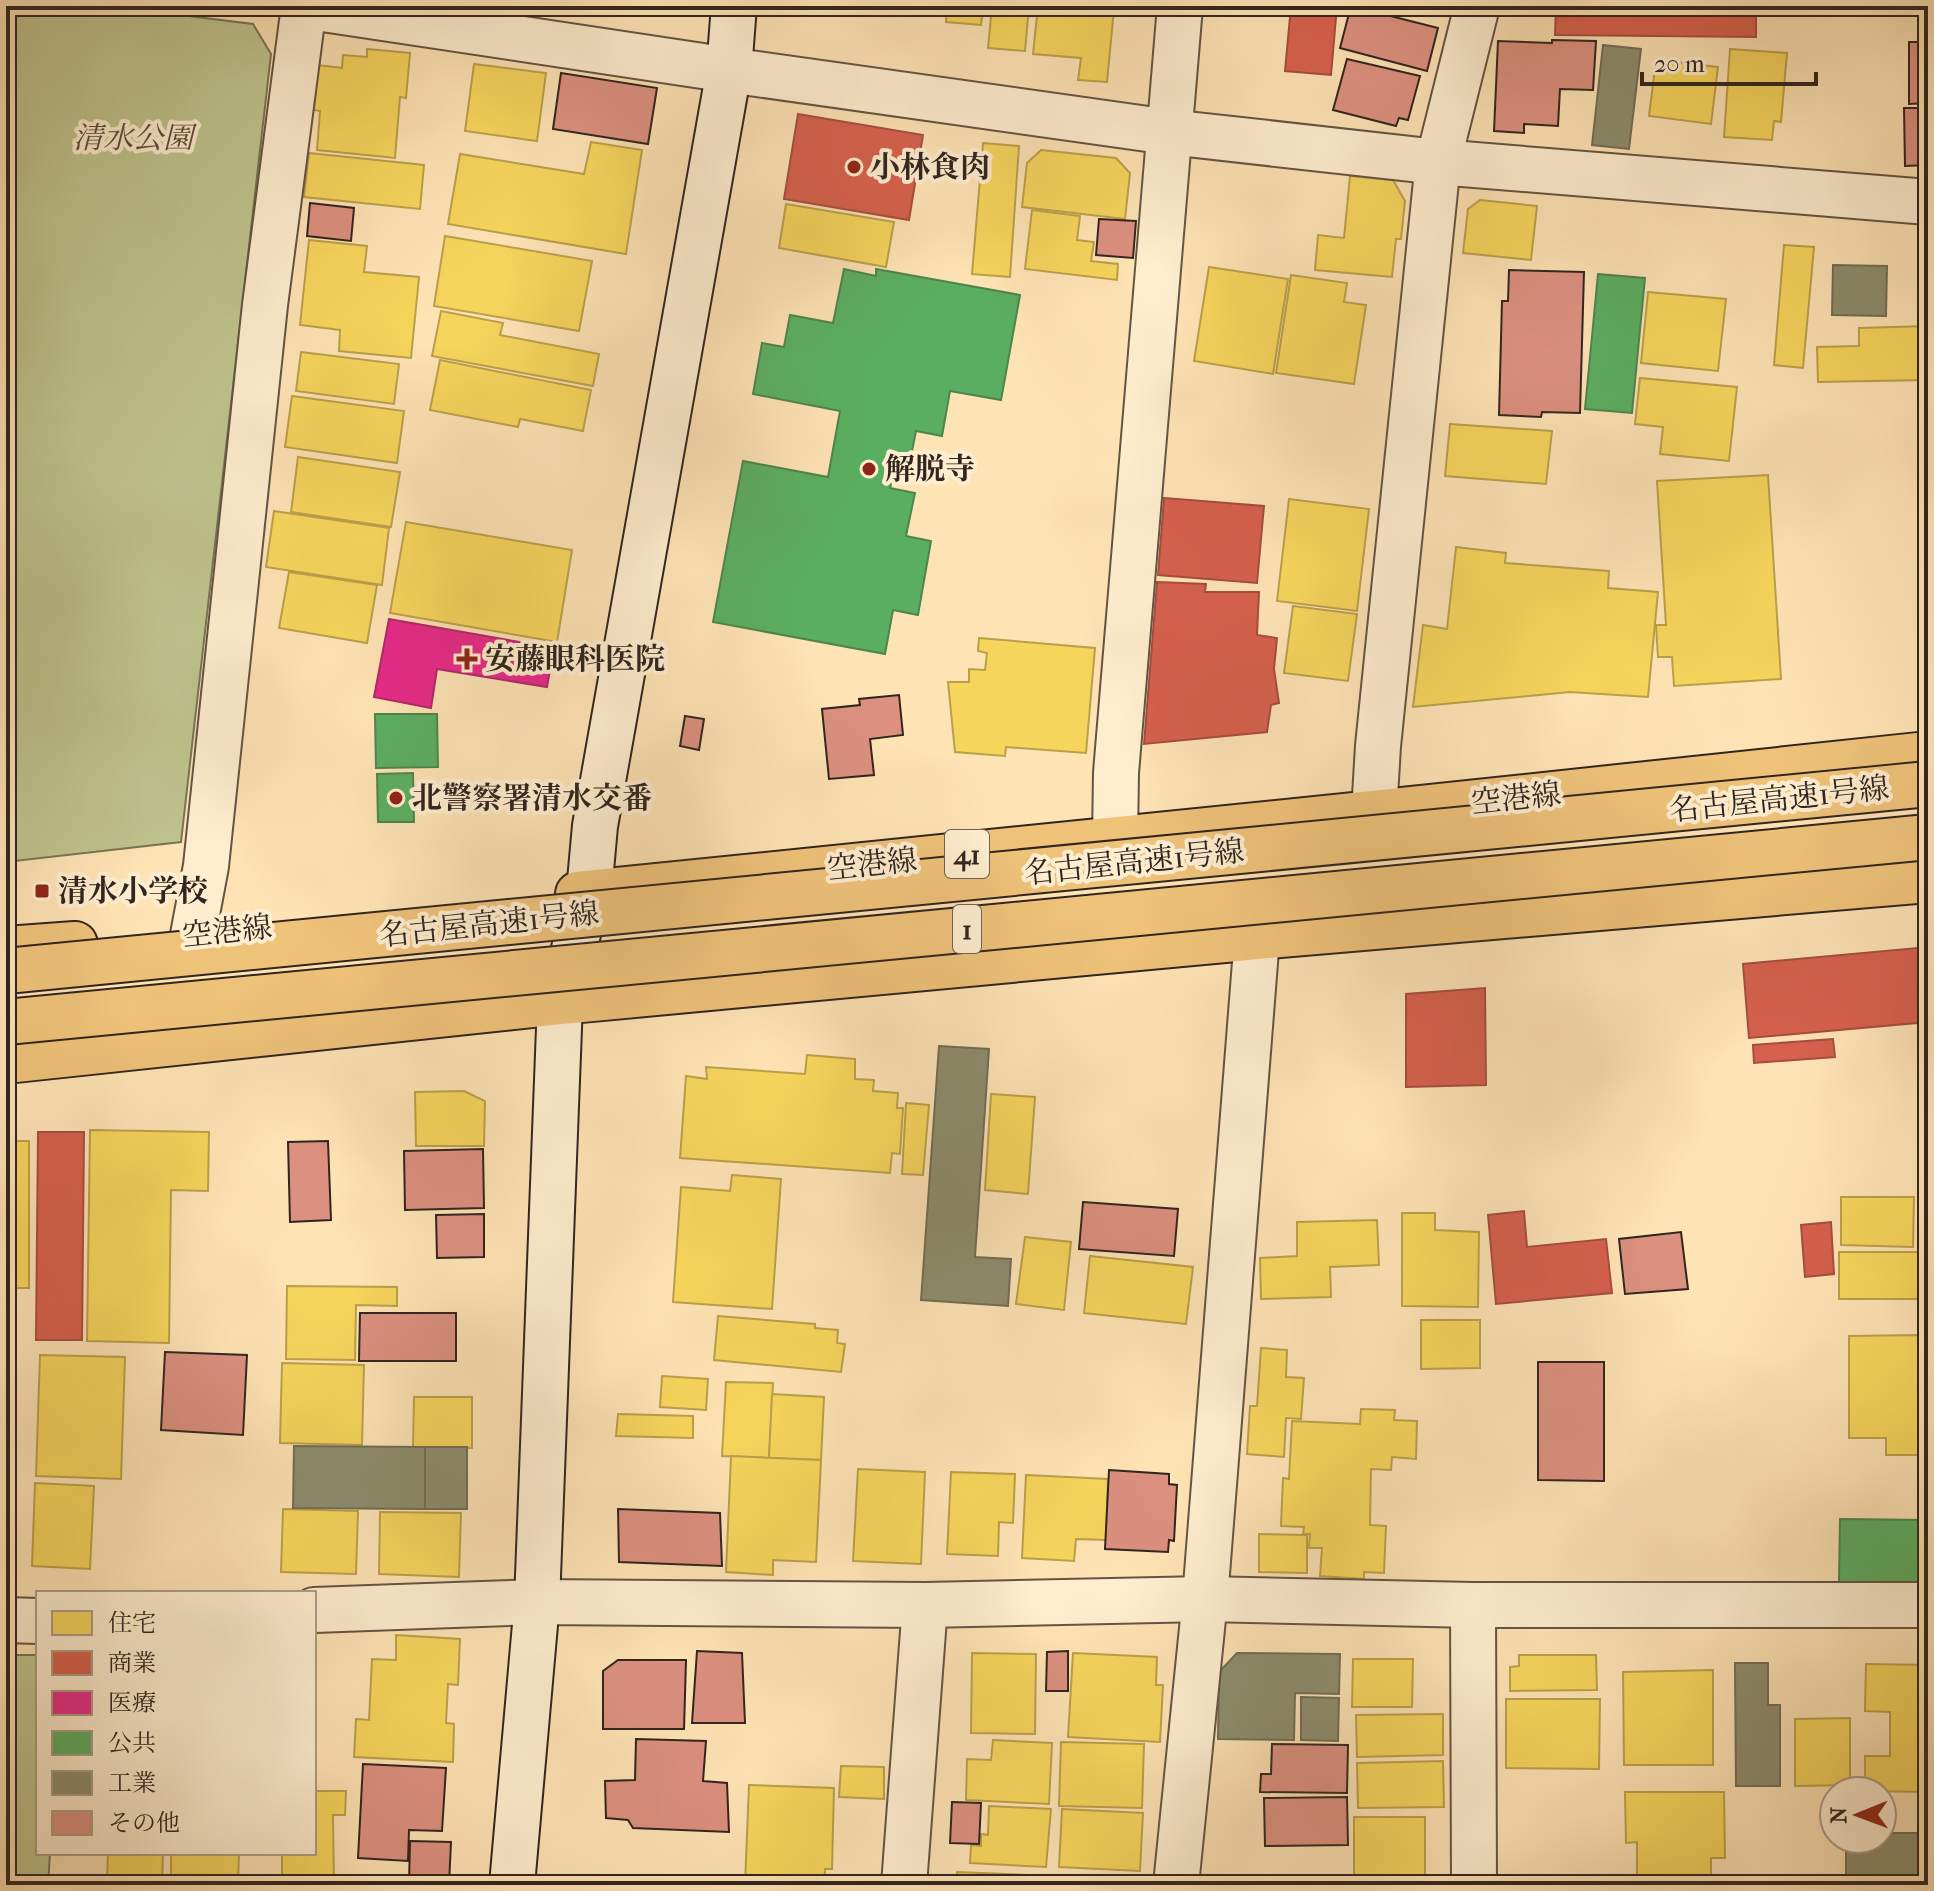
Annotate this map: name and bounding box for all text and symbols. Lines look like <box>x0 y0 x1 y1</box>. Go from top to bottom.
scale bar <box>1642 36 1816 86</box>
text: 20 m <box>1654 50 1705 78</box>
park label: 清水公園 <box>73 121 198 156</box>
place label: 小林食肉 <box>870 150 990 185</box>
marker: 小林食肉 <box>845 158 863 176</box>
place label: 解脱寺 <box>885 452 975 487</box>
marker: 解脱寺 <box>860 460 878 478</box>
place label: 安藤眼科医院 <box>485 642 665 677</box>
marker: 安藤眼科医院 <box>456 648 478 670</box>
street label: 名古屋高速1号線 <box>1667 771 1891 828</box>
street label: 空港線 <box>1469 776 1563 821</box>
place label: 北警察署清水交番 <box>412 781 652 816</box>
marker: 北警察署清水交番 <box>387 789 405 807</box>
road number: 41 <box>945 830 989 878</box>
street label: 名古屋高速1号線 <box>1022 834 1246 891</box>
street label: 空港線 <box>825 842 919 887</box>
place label: 清水小学校 <box>58 874 208 909</box>
marker: 清水小学校 <box>33 882 51 900</box>
street label: 名古屋高速1号線 <box>377 896 601 953</box>
road number: 1 <box>953 905 981 953</box>
street label: 空港線 <box>180 909 274 954</box>
legend <box>36 1591 316 1855</box>
text: 住宅 <box>108 1609 156 1637</box>
text: 商業 <box>108 1649 156 1677</box>
text: 医療 <box>108 1689 156 1717</box>
text: 公共 <box>108 1729 156 1757</box>
text: 工業 <box>108 1769 156 1797</box>
north arrow <box>1818 1775 1898 1855</box>
text: N <box>1826 1806 1852 1824</box>
text: その他 <box>108 1809 180 1837</box>

